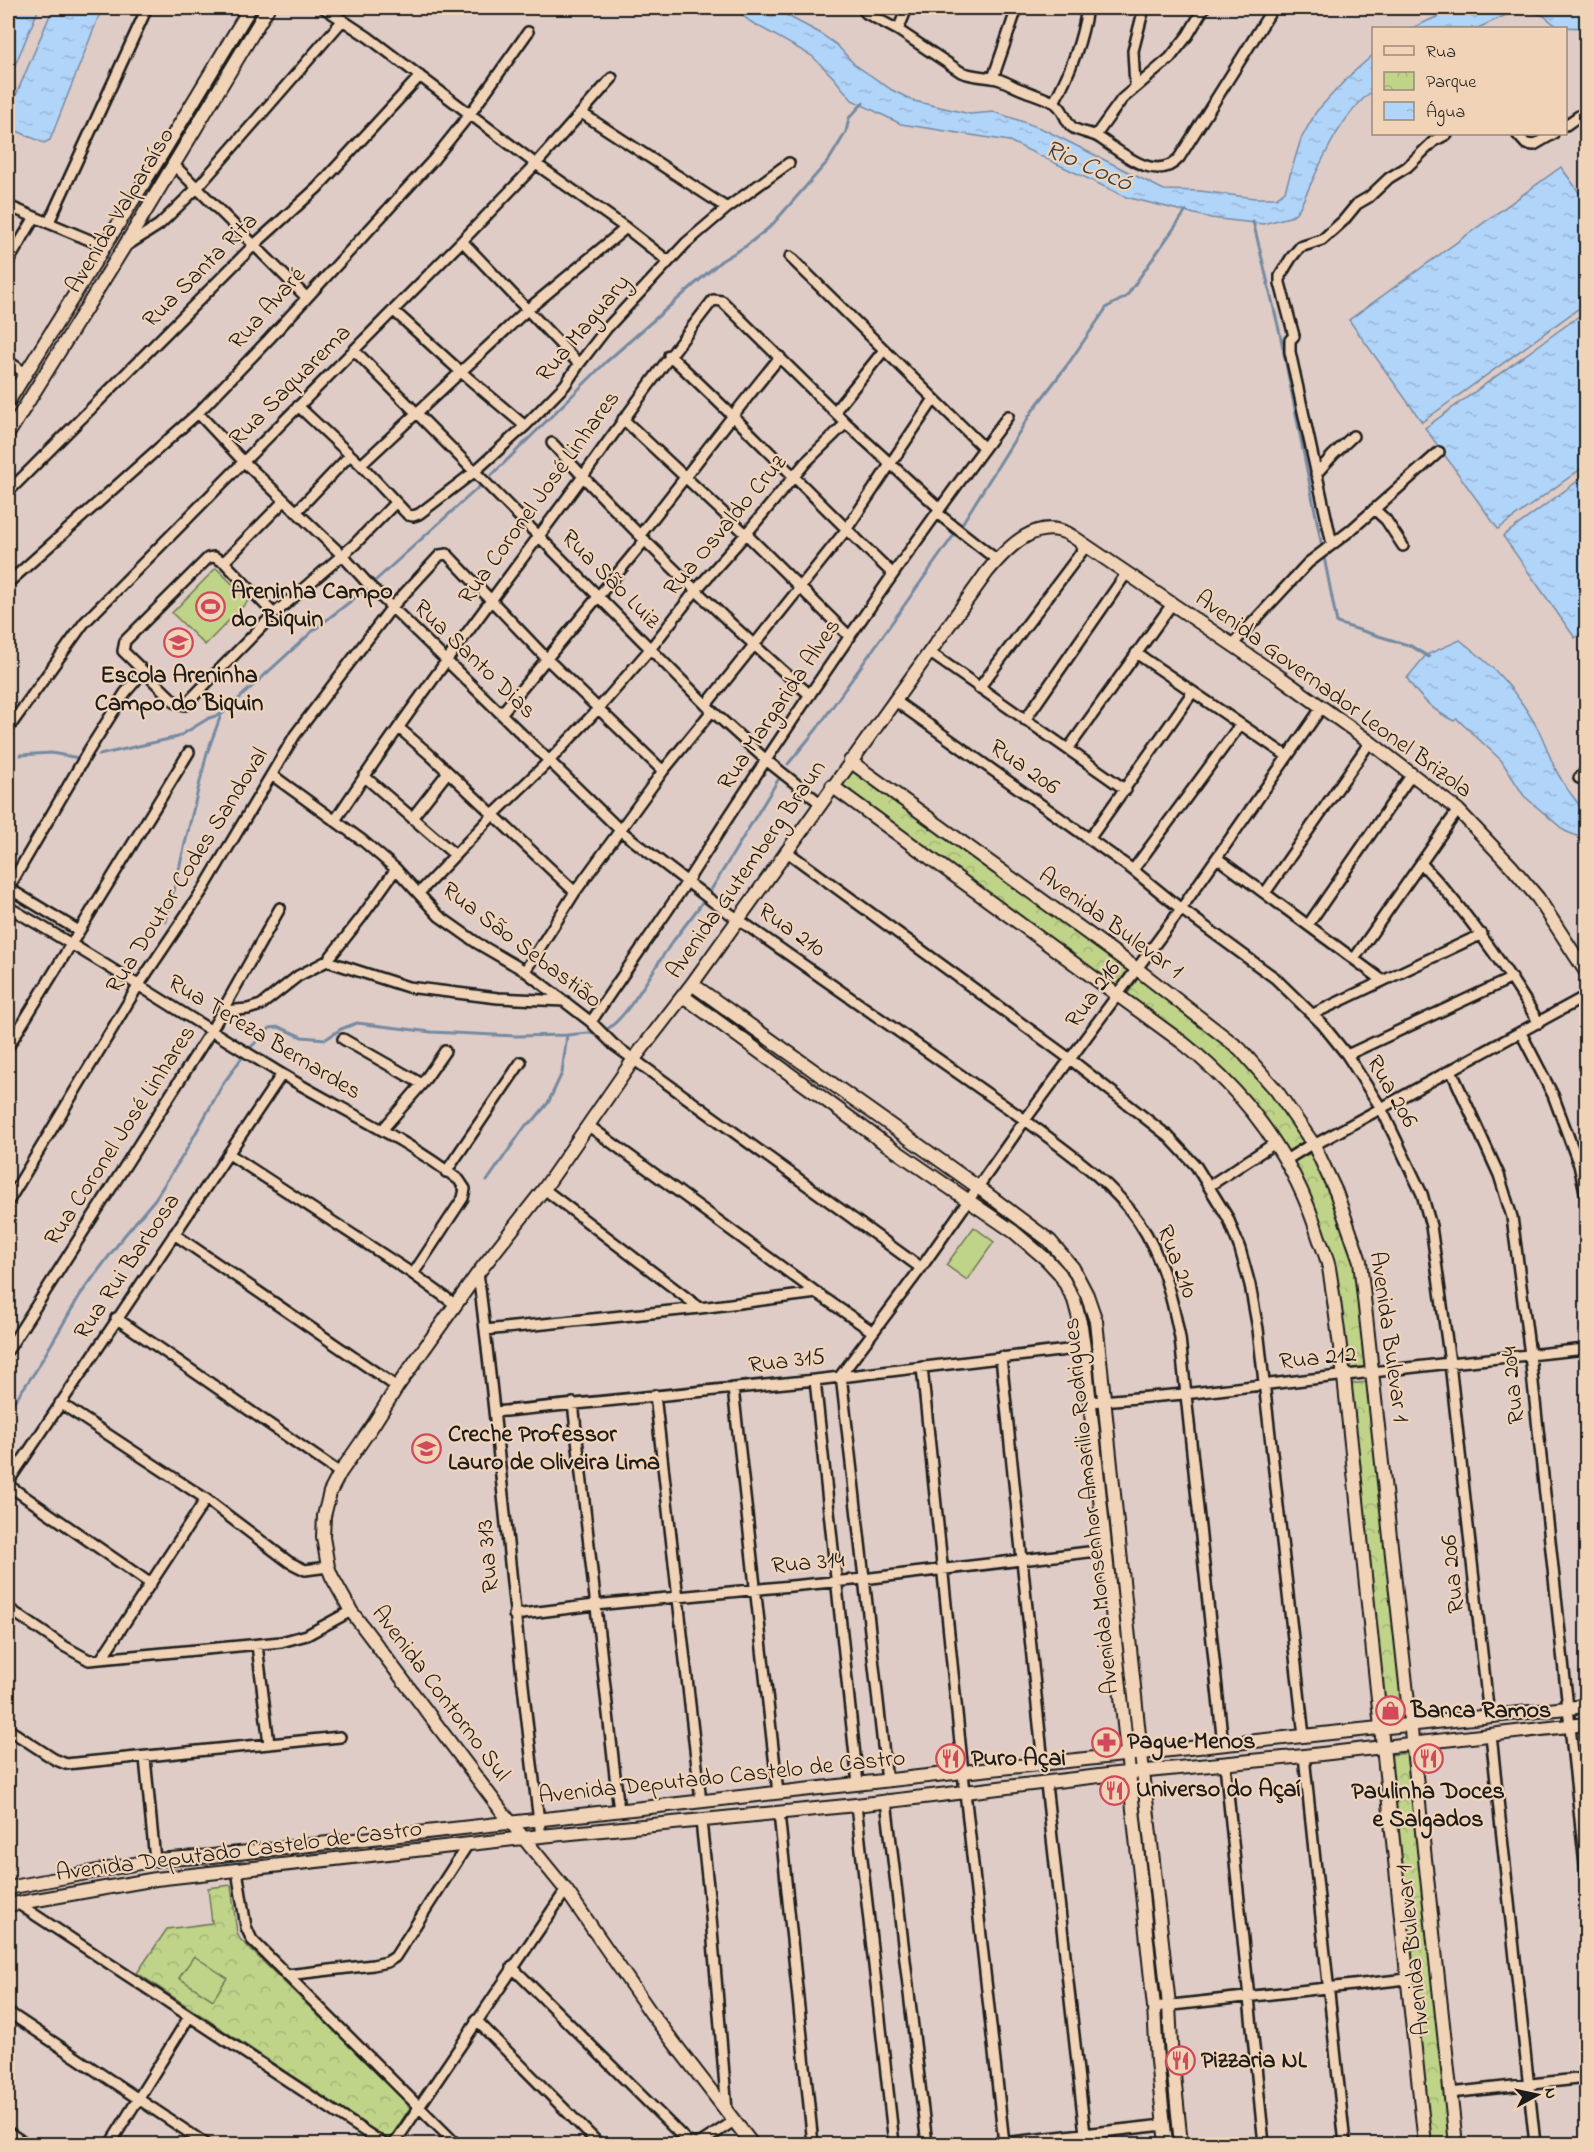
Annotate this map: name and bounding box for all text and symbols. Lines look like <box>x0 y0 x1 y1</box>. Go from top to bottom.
legend <box>1372 27 1567 135</box>
text: Rua <box>1426 40 1456 66</box>
text: Parque <box>1426 70 1477 96</box>
text: Água <box>1426 100 1465 127</box>
street label: Avenida Valparaíso <box>58 121 184 301</box>
water label: Rio Cocó <box>1038 131 1139 204</box>
street label: Rua Santa Rita <box>135 205 267 337</box>
street label: Rua Avaré <box>221 260 315 358</box>
street label: Rua Maguary <box>528 267 640 391</box>
street label: Rua Saquarema <box>222 317 360 455</box>
street label: Rua Coronel José Linhares <box>450 384 630 612</box>
street label: Rua Osvaldo Cruz <box>656 446 797 605</box>
street label: Rua São Luiz <box>552 522 669 639</box>
place label: Areninha Campo do Biquin <box>231 575 393 638</box>
street label: Avenida Governador Leonel Brizola <box>1187 582 1479 808</box>
sports icon: Areninha Campo do Biquin <box>194 590 226 622</box>
street label: Rua Santo Dias <box>404 592 544 728</box>
street label: Rua Margarida Alves <box>709 612 851 798</box>
school or university icon: Escola Areninha Campo do Biquin <box>163 627 195 659</box>
place label: Escola Areninha Campo do Biquin <box>95 659 263 722</box>
street label: Rua 206 <box>982 731 1067 805</box>
street label: Rua Doutor Codes Sandoval <box>98 741 278 1001</box>
street label: Avenida Gutemberg Braun <box>658 753 836 987</box>
street label: Avenida Bulevar 1 <box>1030 859 1190 989</box>
street label: Rua São Sebastião <box>433 874 609 1018</box>
street label: Rua 210 <box>750 895 832 967</box>
street label: Rua 216 <box>1058 954 1131 1036</box>
street label: Rua Tereza Bernardes <box>160 966 368 1110</box>
street label: Rua Coronel José Linhares <box>36 1019 206 1253</box>
street label: Rua 206 <box>1356 1049 1426 1135</box>
street label: Rua Rui Barbosa <box>66 1187 190 1347</box>
street label: Rua 210 <box>1146 1220 1206 1304</box>
street label: Avenida Bulevar 1 <box>1359 1249 1417 1425</box>
street label: Avenida Monsenhor Amarilio Rodrigues <box>1055 1316 1129 1696</box>
street label: Rua 212 <box>1278 1338 1358 1380</box>
street label: Rua 315 <box>747 1340 828 1384</box>
street label: Rua 204 <box>1493 1344 1535 1426</box>
place label: Creche Professor Lauro de Oliveira Lima <box>448 1418 660 1481</box>
school or university icon: Creche Professor Lauro de Oliveira Lima <box>411 1433 443 1465</box>
street label: Rua 313 <box>468 1518 510 1594</box>
street label: Rua 206 <box>1432 1533 1476 1615</box>
street label: Rua 314 <box>770 1543 846 1585</box>
street label: Avenida Contorno Sul <box>362 1598 518 1790</box>
place label: Banca Ramos <box>1410 1694 1551 1729</box>
shop icon: Banca Ramos <box>1374 1695 1406 1727</box>
place label: Pague Menos <box>1127 1725 1255 1761</box>
pharmacy icon: Pague Menos <box>1090 1726 1122 1758</box>
street label: Avenida Deputado Castelo de Castro <box>537 1741 907 1815</box>
place label: Puro Açai <box>971 1742 1066 1777</box>
restaurant icon: Puro Açai <box>934 1743 966 1775</box>
restaurant icon: Paulinha Doces e Salgados <box>1412 1743 1444 1775</box>
place label: Universo do Açaí <box>1136 1773 1302 1808</box>
restaurant icon: Universo do Açaí <box>1099 1774 1131 1806</box>
place label: Paulinha Doces e Salgados <box>1351 1775 1505 1839</box>
street label: Avenida Deputado Castelo de Castro <box>54 1812 424 1892</box>
street label: Avenida Bulevar 1 <box>1388 1862 1440 2037</box>
place label: Pizzaria NL <box>1201 2044 1308 2079</box>
restaurant icon: Pizzaria NL <box>1164 2045 1196 2077</box>
north arrow <box>1507 2065 1567 2125</box>
text: N <box>1537 2086 1563 2100</box>

